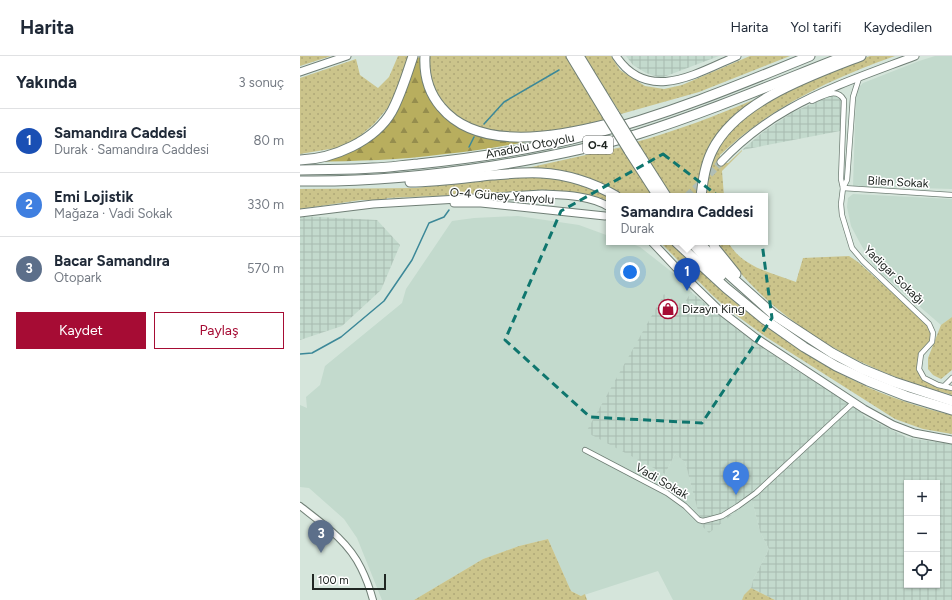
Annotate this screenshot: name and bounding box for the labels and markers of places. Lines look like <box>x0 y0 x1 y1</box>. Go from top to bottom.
pin: 1 <box>674 258 700 291</box>
shop icon: Dizayn King <box>657 298 679 320</box>
place label: Dizayn King <box>682 302 745 316</box>
pin: 2 <box>723 462 749 495</box>
pin: 3 <box>308 520 334 553</box>

